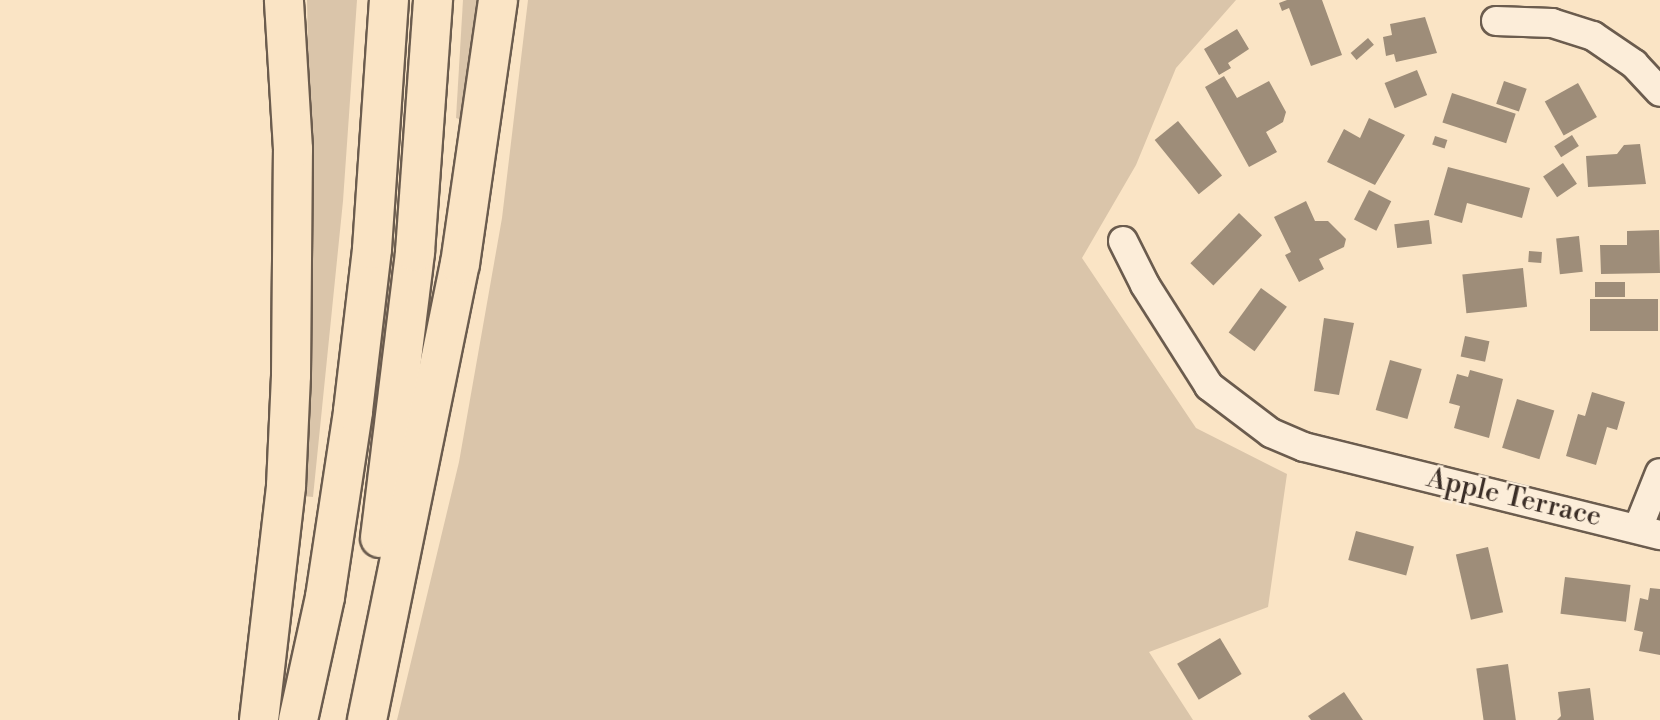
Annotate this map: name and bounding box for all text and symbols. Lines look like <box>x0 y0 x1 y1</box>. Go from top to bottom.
street label: Apple Terrace <box>1423 462 1605 534</box>

